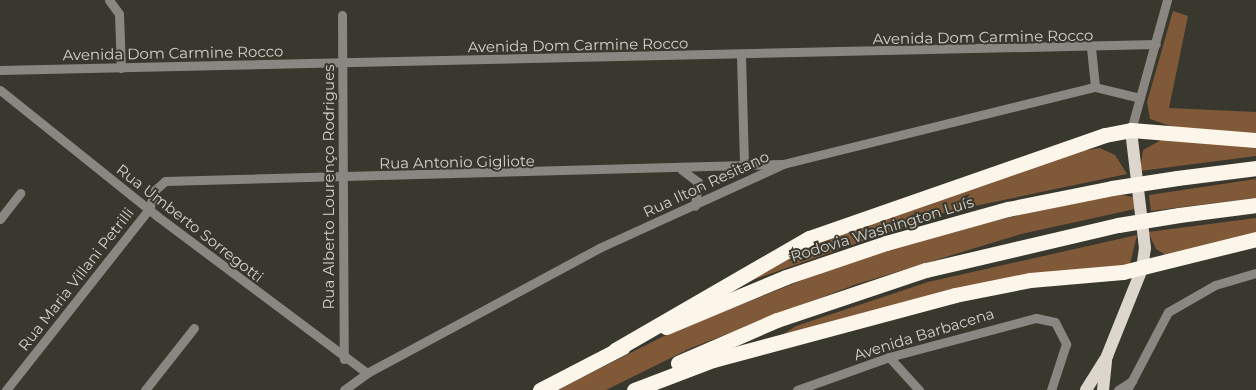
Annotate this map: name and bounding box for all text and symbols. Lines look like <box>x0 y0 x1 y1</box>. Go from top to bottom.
street label: Avenida Dom Carmine Rocco <box>872 26 1094 48</box>
street label: Avenida Dom Carmine Rocco <box>467 34 689 56</box>
street label: Avenida Dom Carmine Rocco <box>62 42 284 64</box>
street label: Rua Alberto Lourenço Rodrigues <box>320 64 338 310</box>
street label: Rua Ilton Resitano <box>640 147 772 221</box>
street label: Rua Antonio Gigliote <box>379 152 535 172</box>
street label: Rua Umberto Sorregotti <box>113 160 267 286</box>
street label: Rodovia Washington Luís <box>788 193 976 265</box>
street label: Rua Maria Villani Petrilli <box>15 204 137 354</box>
street label: Avenida Barbacena <box>852 304 996 364</box>

